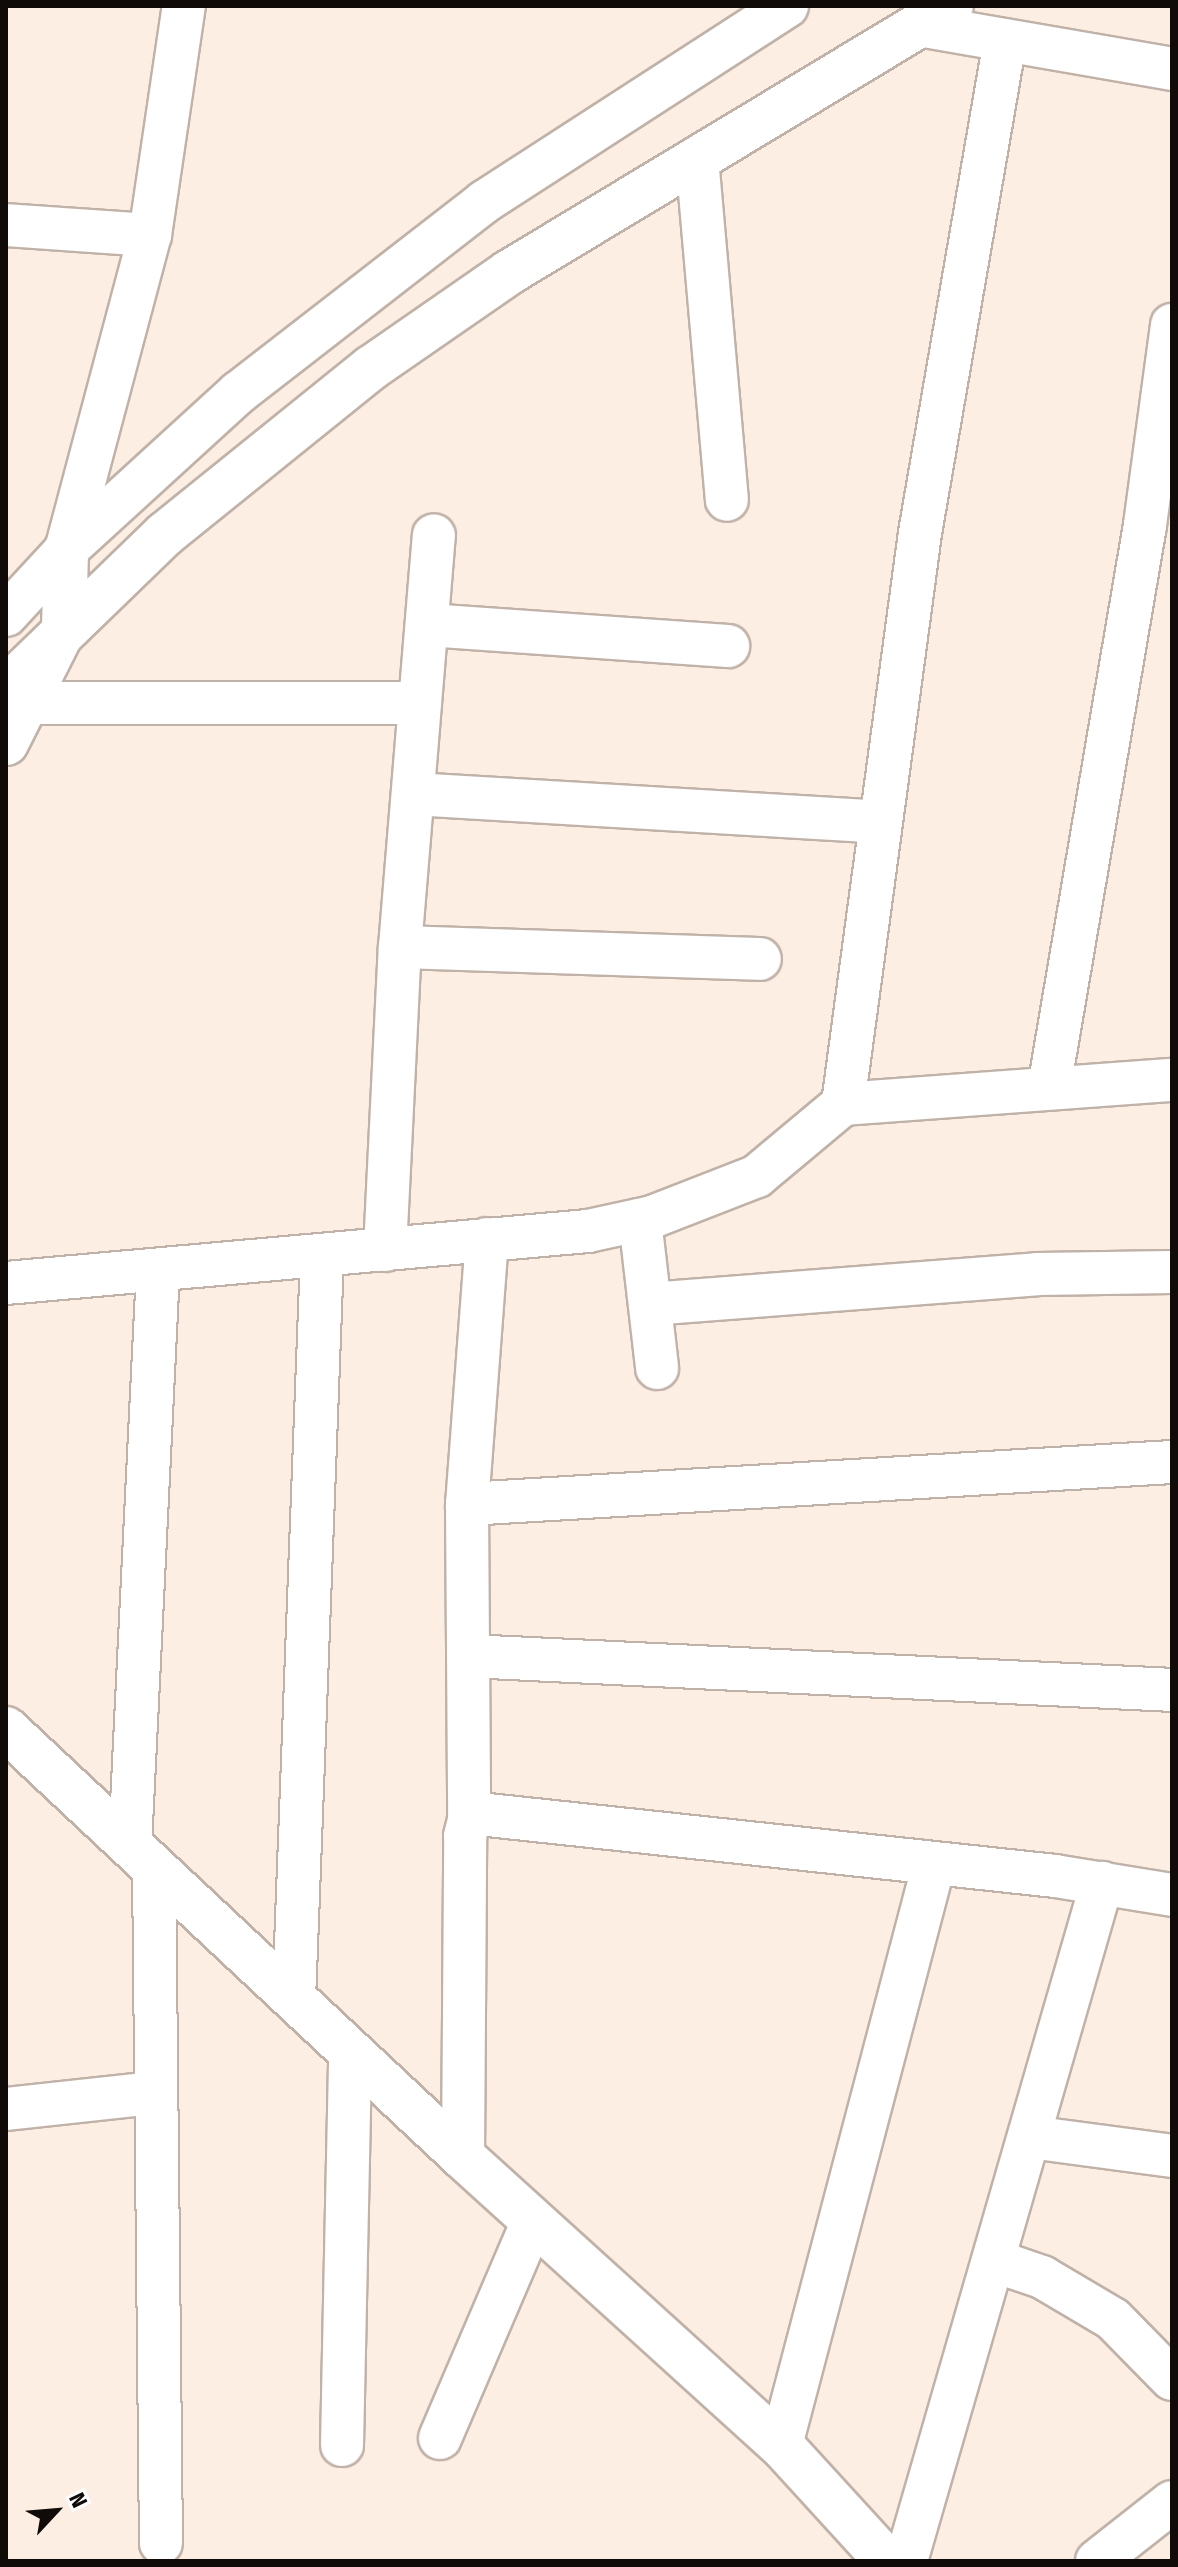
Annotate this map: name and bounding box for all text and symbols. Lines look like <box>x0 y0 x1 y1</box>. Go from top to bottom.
north arrow <box>16 2471 96 2551</box>
text: N <box>63 2488 93 2512</box>

